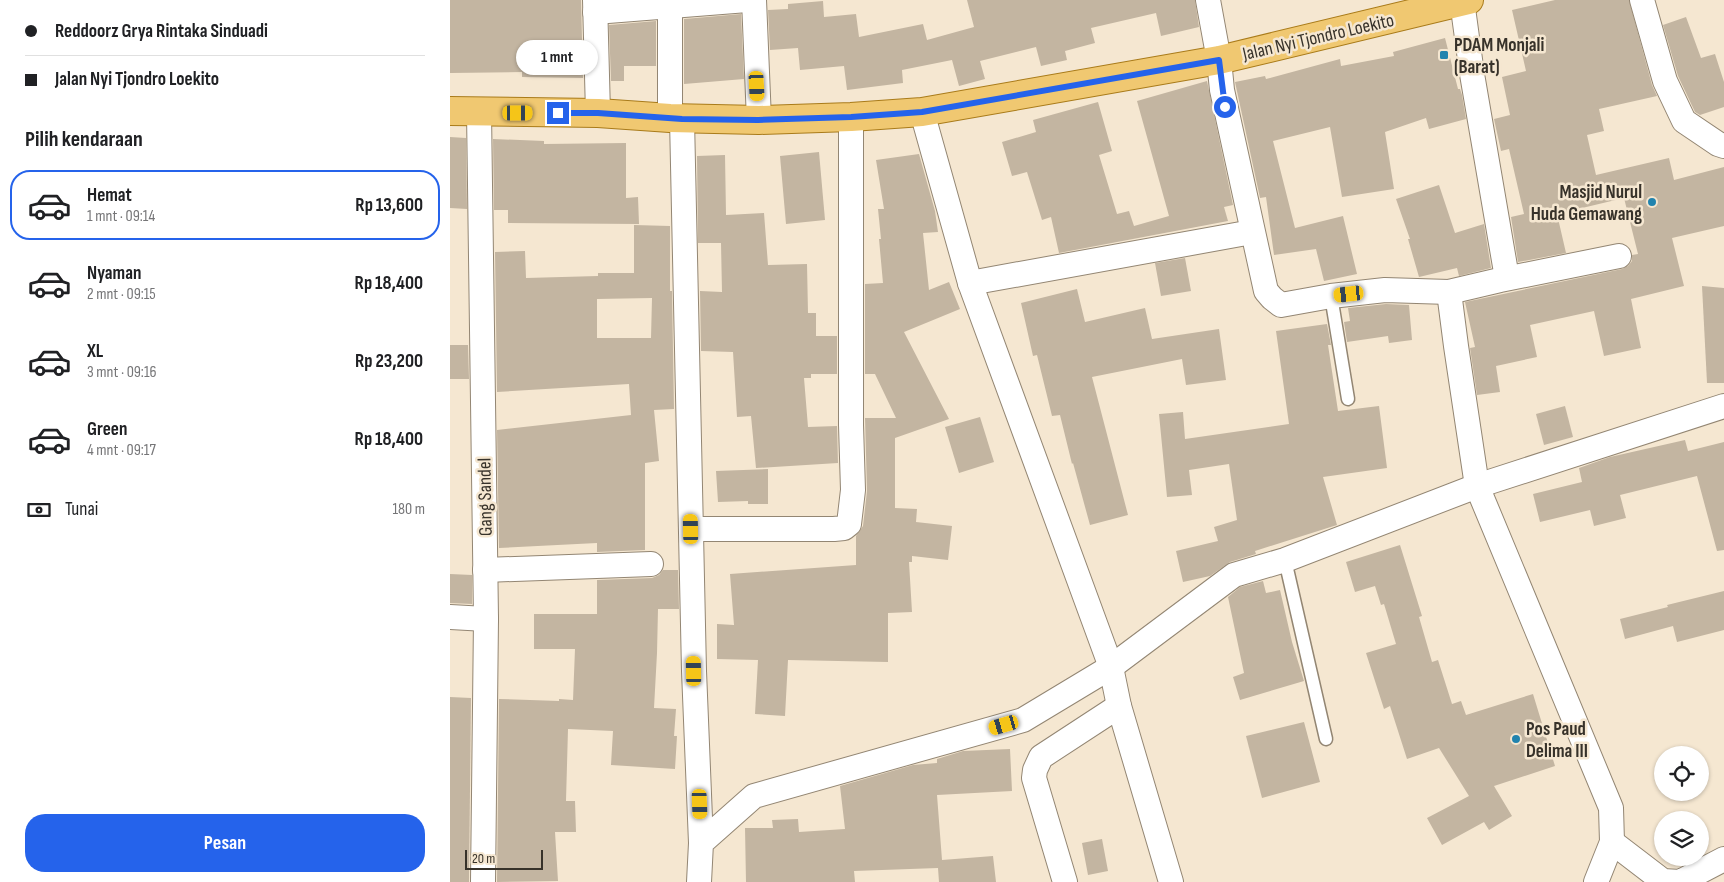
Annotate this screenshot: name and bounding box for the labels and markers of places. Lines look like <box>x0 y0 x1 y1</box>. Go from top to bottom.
place label: PDAM Monjali (Barat) <box>1454 34 1545 79</box>
marker: PDAM Monjali (Barat) <box>1438 49 1450 61</box>
place label: Masjid Nurul Huda Gemawang <box>1531 181 1642 226</box>
marker: Masjid Nurul Huda Gemawang <box>1646 196 1658 208</box>
place label: Pos Paud Delima III <box>1526 718 1588 763</box>
marker: Pos Paud Delima III <box>1510 733 1522 745</box>

